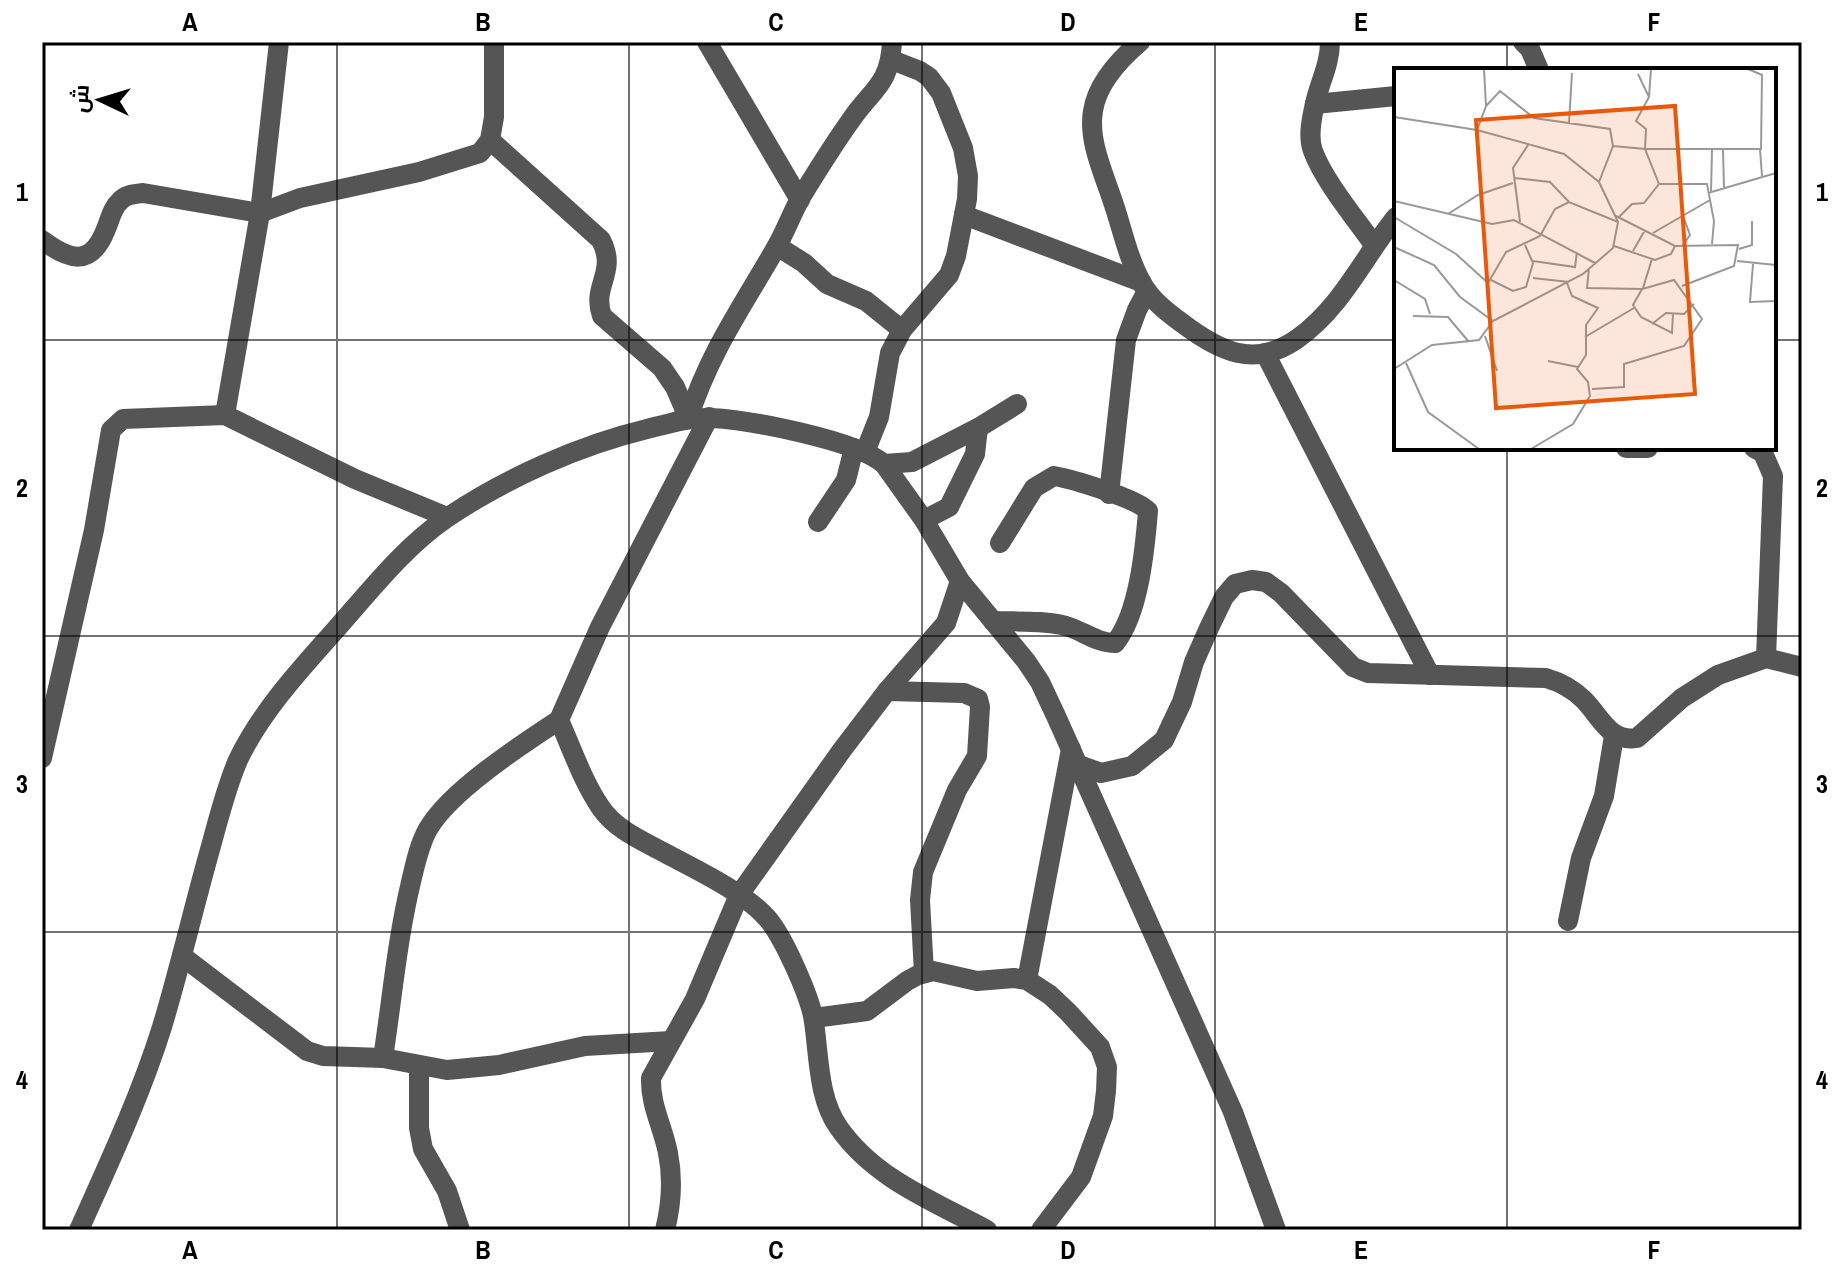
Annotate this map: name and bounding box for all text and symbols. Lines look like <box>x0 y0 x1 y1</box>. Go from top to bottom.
text: A <box>182 4 198 39</box>
text: B <box>475 4 491 39</box>
text: C <box>768 4 784 39</box>
text: D <box>1060 4 1076 39</box>
text: E <box>1354 4 1368 39</box>
text: F <box>1647 4 1661 39</box>
north arrow <box>60 60 140 140</box>
inset map <box>1394 68 1776 450</box>
text: ش <box>64 83 96 114</box>
text: 1 <box>16 174 28 209</box>
text: 1 <box>1816 174 1828 209</box>
text: 2 <box>16 470 28 505</box>
text: 2 <box>1816 470 1828 505</box>
text: 3 <box>16 766 28 801</box>
text: 3 <box>1816 766 1828 801</box>
text: 4 <box>16 1062 28 1097</box>
text: 4 <box>1816 1062 1828 1097</box>
text: A <box>182 1232 198 1267</box>
text: B <box>475 1232 491 1267</box>
text: C <box>768 1232 784 1267</box>
text: D <box>1060 1232 1076 1267</box>
text: E <box>1354 1232 1368 1267</box>
text: F <box>1647 1232 1661 1267</box>

